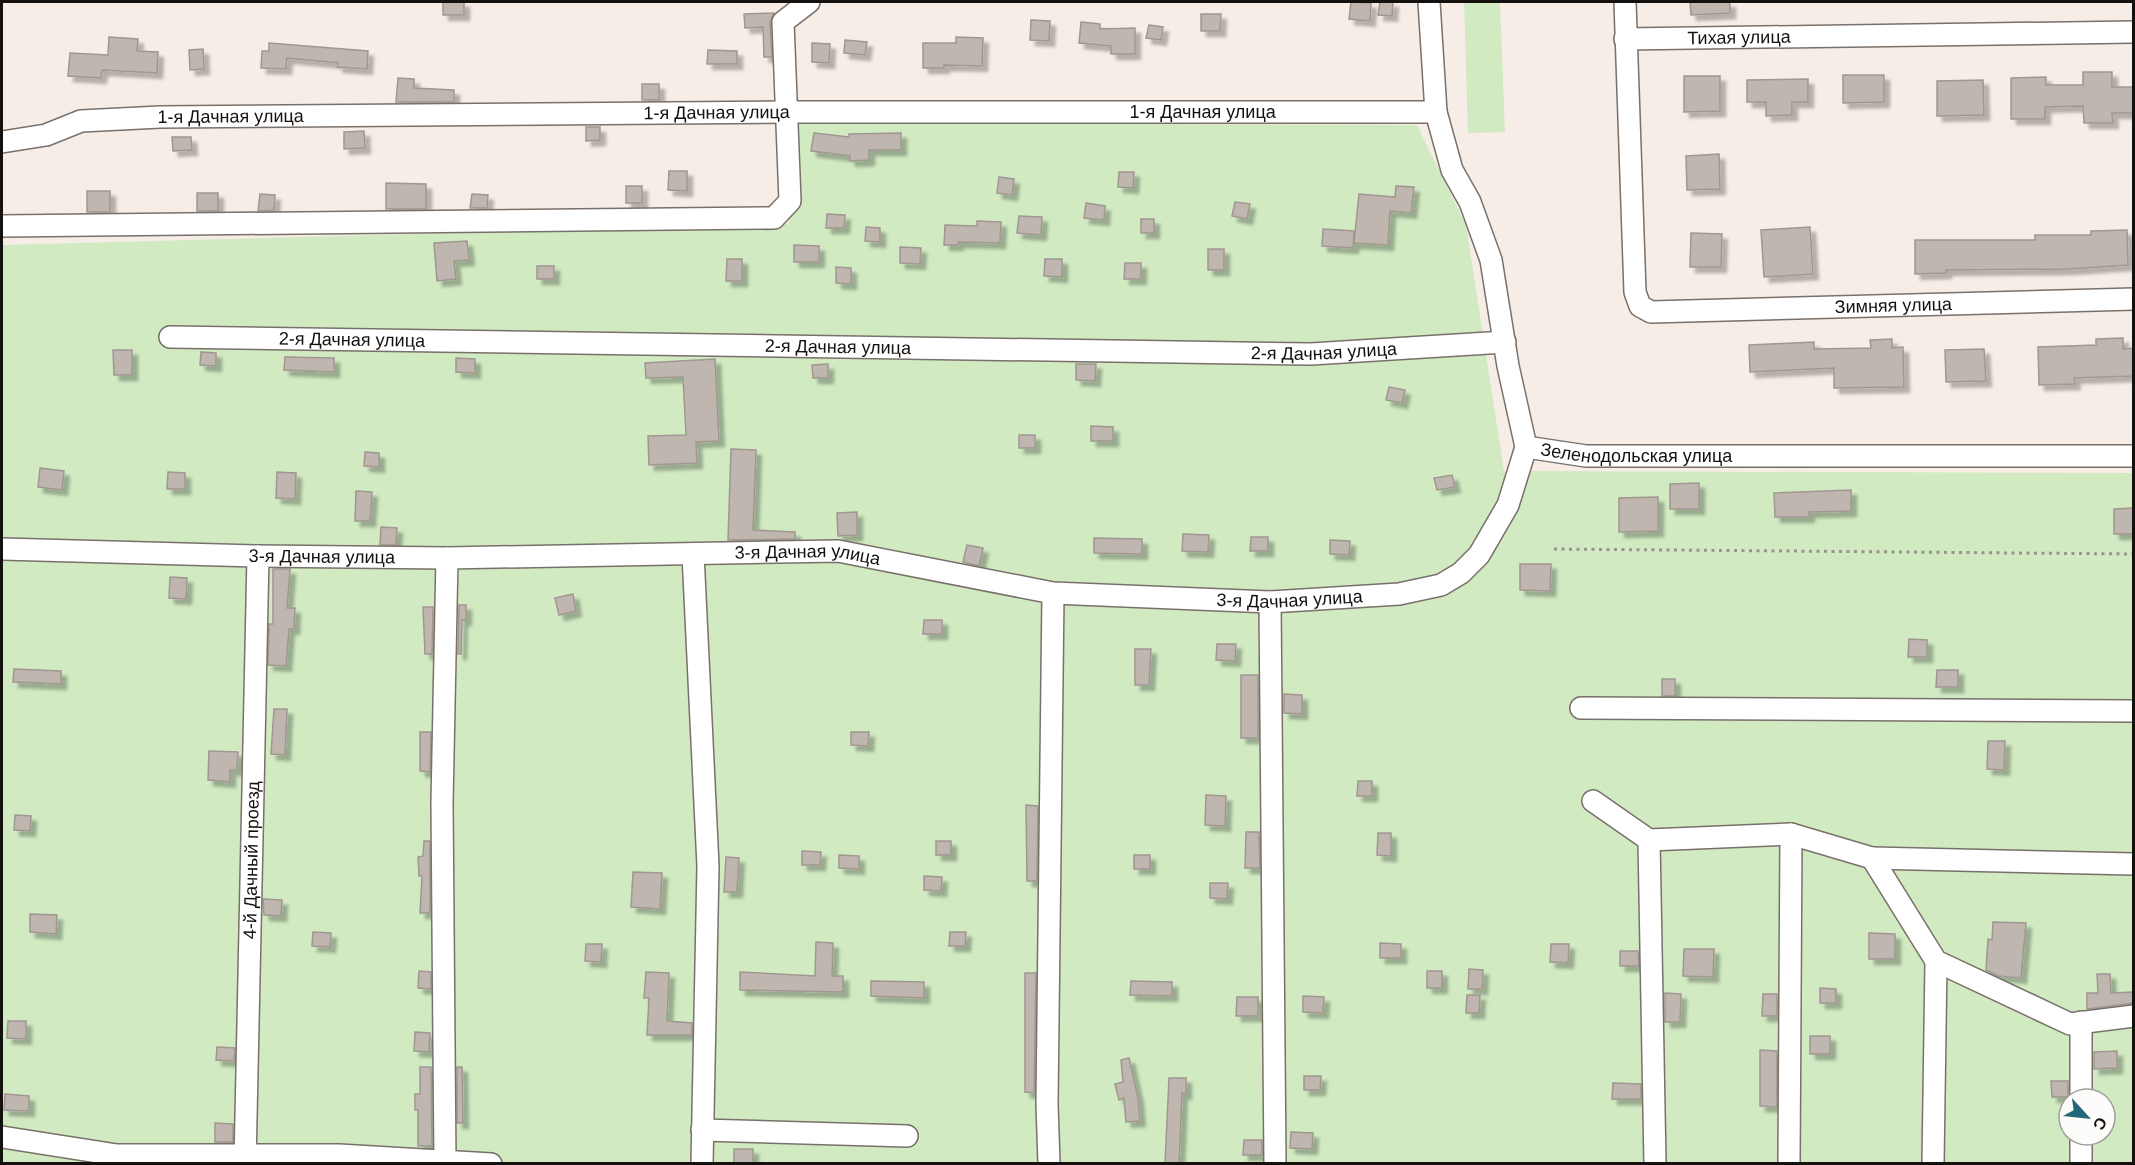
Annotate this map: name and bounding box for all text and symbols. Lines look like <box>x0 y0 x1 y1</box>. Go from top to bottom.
street label: Тихая улица <box>1687 27 1792 48</box>
street label: 1-я Дачная улица <box>643 102 791 123</box>
street label: 1-я Дачная улица <box>1130 102 1277 122</box>
street label: 1-я Дачная улица <box>157 106 305 127</box>
street label: Зимняя улица <box>1834 294 1953 317</box>
street label: 2-я Дачная улица <box>279 329 426 351</box>
street label: 2-я Дачная улица <box>765 336 912 358</box>
street label: 2-я Дачная улица <box>1251 339 1398 364</box>
street label: Зеленодольская улица <box>1539 439 1733 467</box>
street label: 3-я Дачная улица <box>735 541 883 569</box>
street label: 3-я Дачная улица <box>249 546 396 567</box>
street label: 3-я Дачная улица <box>1216 586 1364 612</box>
street label: 4-й Дачный проезд <box>240 780 263 939</box>
north arrow <box>2057 1087 2117 1147</box>
text: С <box>2090 1115 2110 1133</box>

